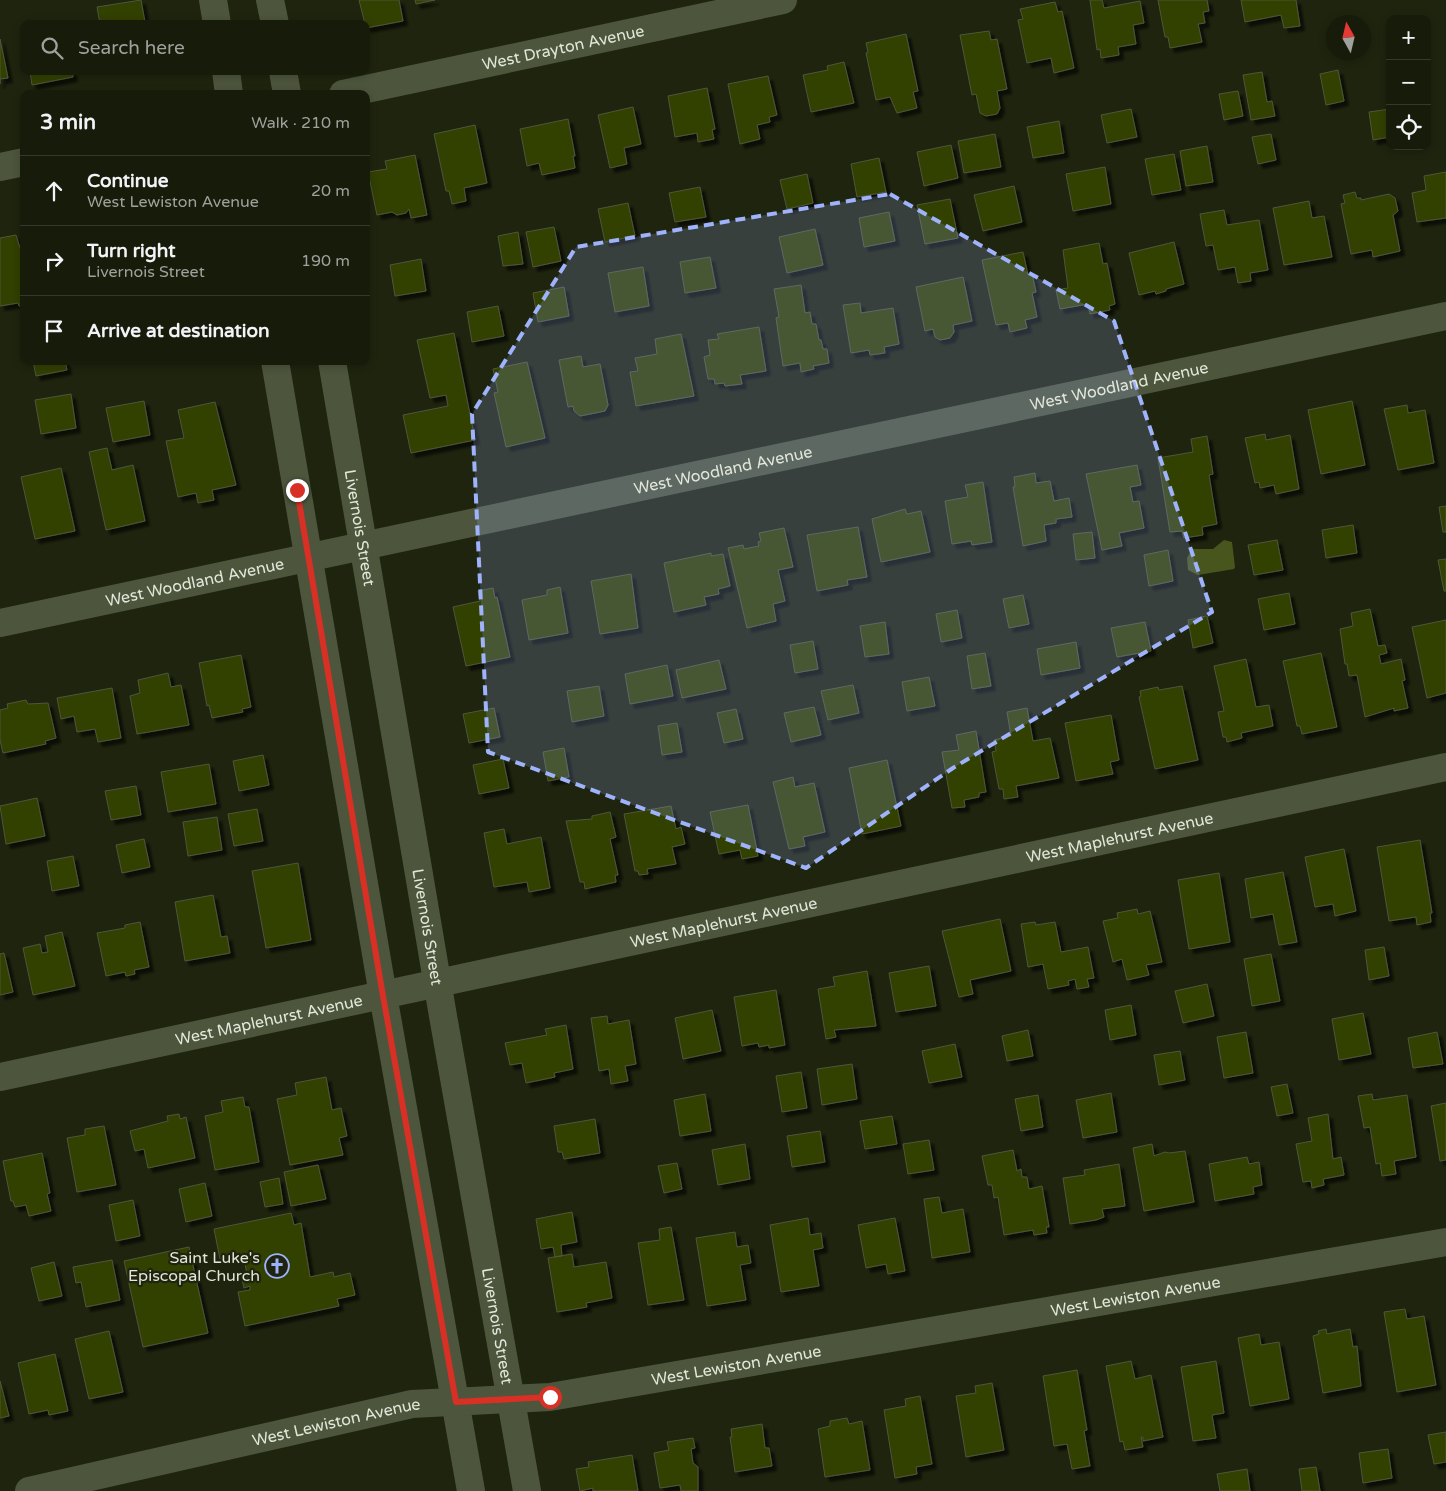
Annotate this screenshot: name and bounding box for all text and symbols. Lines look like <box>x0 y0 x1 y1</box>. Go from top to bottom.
north arrow <box>1326 15 1371 60</box>
map controls <box>1386 15 1431 150</box>
button: + <box>1386 15 1431 60</box>
search box <box>20 20 370 75</box>
street label: West Drayton Avenue <box>480 21 646 75</box>
icon: search <box>38 34 66 62</box>
text: Search here <box>78 37 185 59</box>
button: − <box>1386 60 1431 105</box>
button: locate <box>1386 105 1431 150</box>
text: 3 min <box>40 110 96 135</box>
text: Walk · 210 m <box>251 113 350 133</box>
text: Continue <box>87 170 169 192</box>
icon: ahead <box>40 177 68 205</box>
text: 20 m <box>311 181 350 201</box>
text: West Lewiston Avenue <box>87 192 259 212</box>
text: Turn right <box>87 240 175 262</box>
icon: right <box>40 247 68 275</box>
text: 190 m <box>301 251 350 271</box>
text: Livernois Street <box>87 262 205 282</box>
icon: arrive <box>40 317 68 345</box>
text: Arrive at destination <box>87 320 270 342</box>
street label: West Woodland Avenue <box>1028 358 1210 415</box>
street label: West Woodland Avenue <box>632 442 814 499</box>
street label: Livernois Street <box>340 468 379 588</box>
route end <box>286 479 309 502</box>
street label: West Woodland Avenue <box>104 554 286 611</box>
street label: West Maplehurst Avenue <box>1024 808 1215 868</box>
street label: Livernois Street <box>407 867 447 987</box>
street label: West Maplehurst Avenue <box>628 893 819 953</box>
street label: West Maplehurst Avenue <box>174 991 365 1050</box>
place label: Saint Luke's Episcopal Church <box>128 1248 260 1286</box>
church icon: Saint Luke's Episcopal Church <box>264 1253 290 1279</box>
street label: Livernois Street <box>477 1266 517 1386</box>
street label: West Lewiston Avenue <box>1049 1272 1222 1321</box>
street label: West Lewiston Avenue <box>650 1341 823 1390</box>
route start <box>539 1386 562 1409</box>
street label: West Lewiston Avenue <box>250 1395 421 1451</box>

